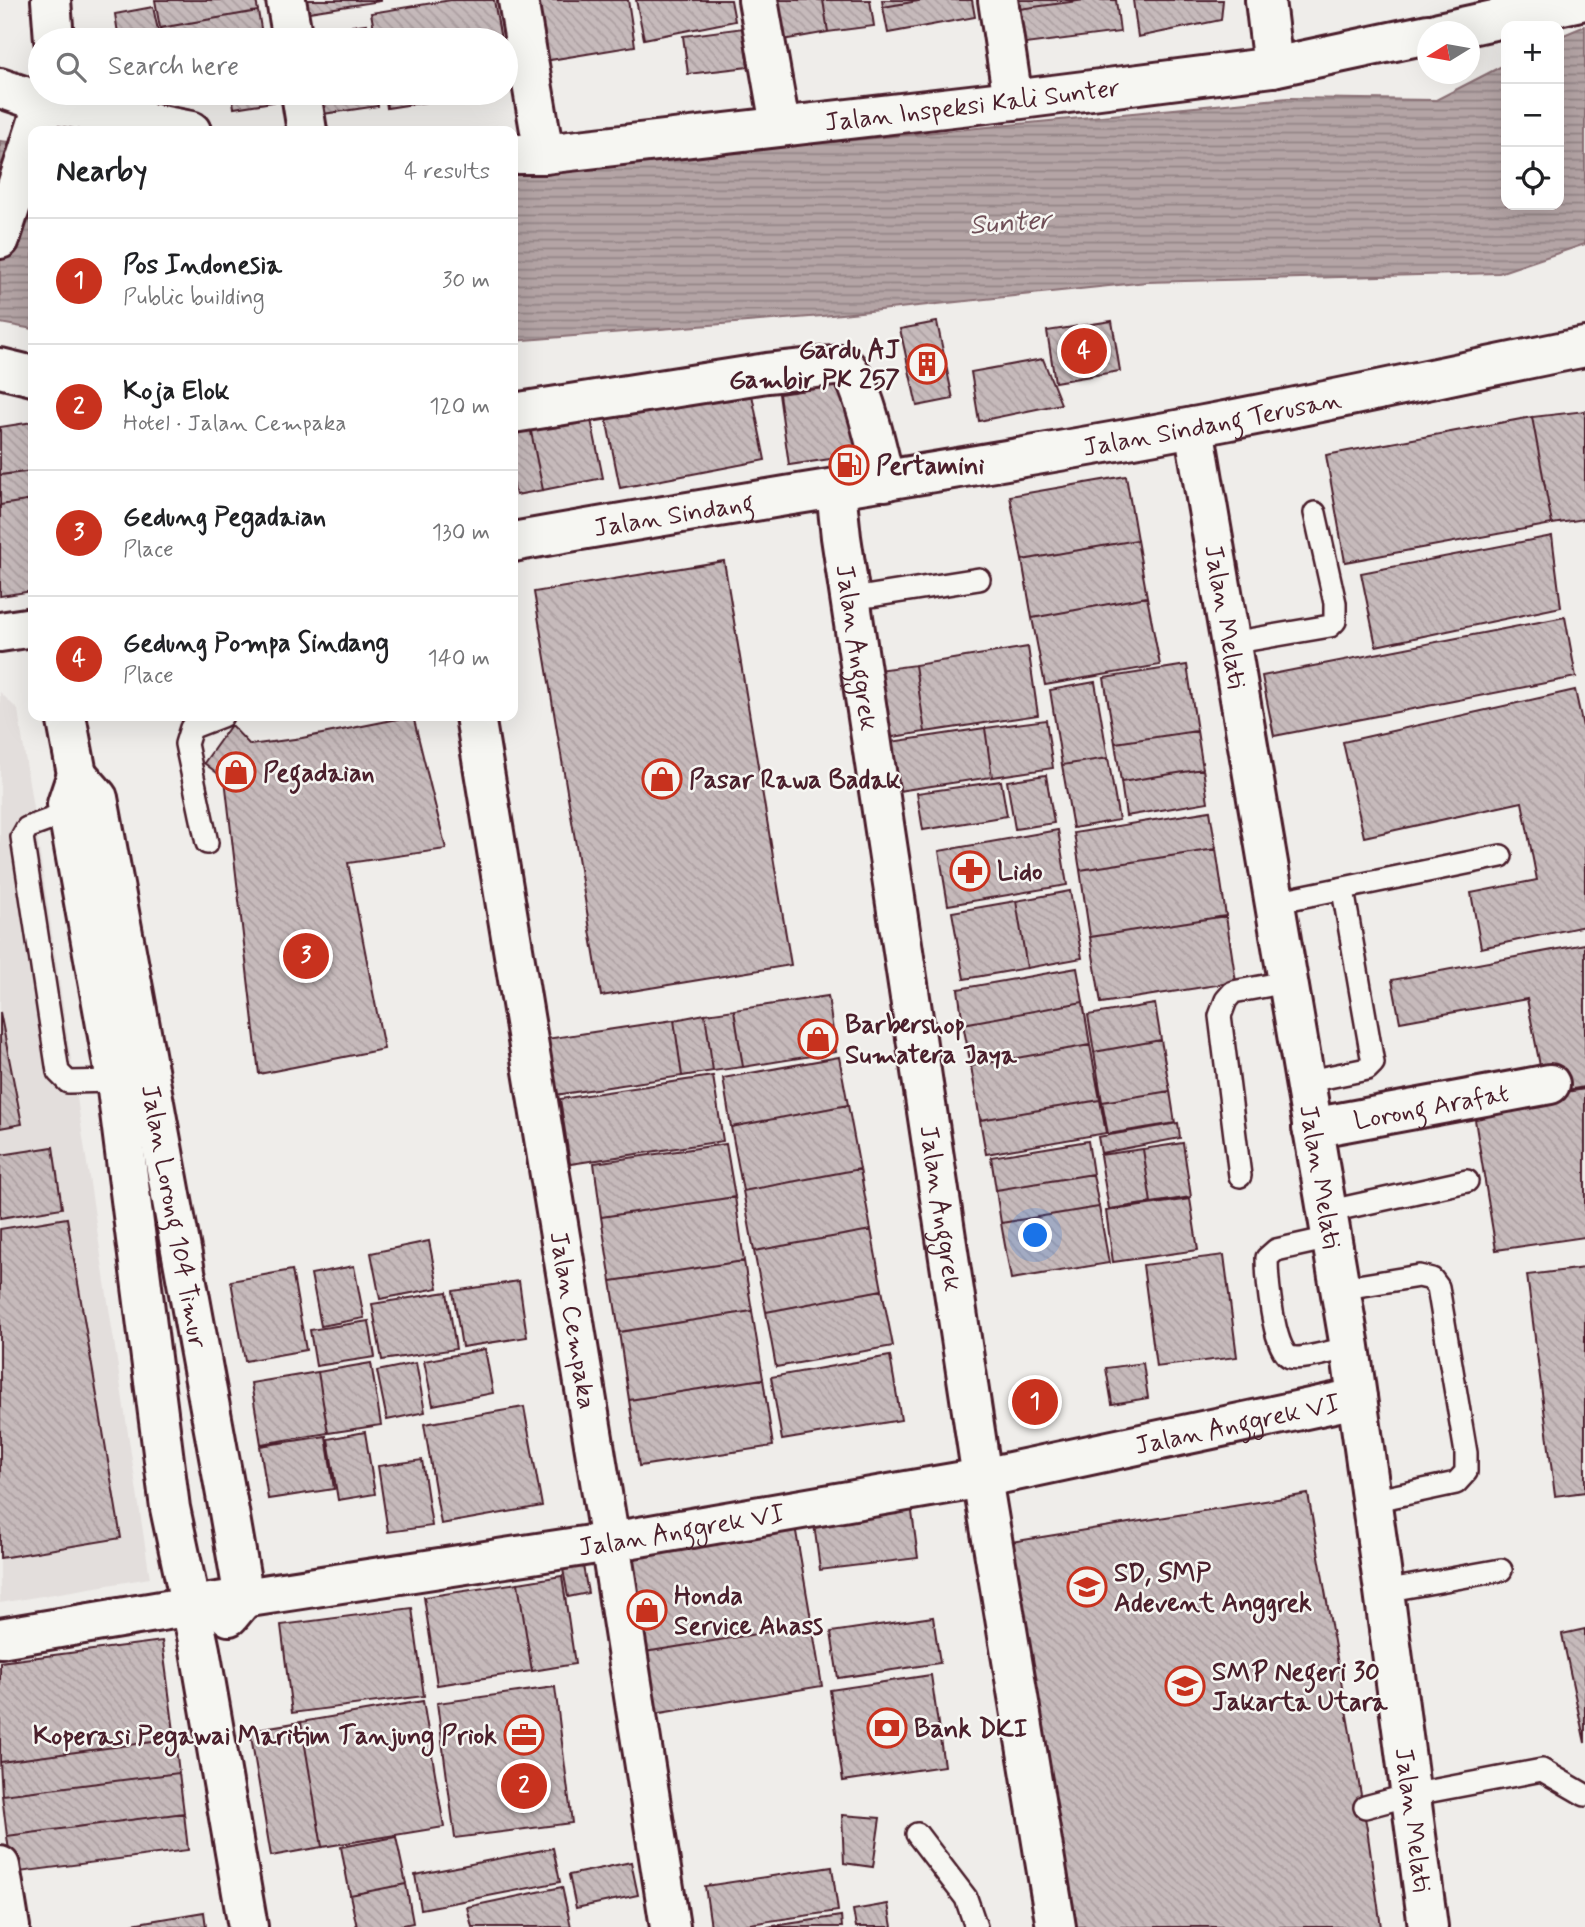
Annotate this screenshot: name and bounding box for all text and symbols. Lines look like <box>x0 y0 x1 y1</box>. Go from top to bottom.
north arrow <box>1417 21 1480 84</box>
map controls <box>1501 21 1564 210</box>
button: + <box>1501 21 1564 84</box>
search box <box>28 28 518 105</box>
icon: search <box>52 48 90 86</box>
text: Search here <box>108 50 239 84</box>
street label: Jalan Inspeksi Kali Sunter <box>823 72 1122 141</box>
button: − <box>1501 84 1564 147</box>
button: locate <box>1501 147 1564 210</box>
text: Nearby <box>56 152 147 191</box>
text: 4 results <box>404 157 490 187</box>
water label: Sunter <box>968 202 1055 245</box>
text: Pos Indonesia <box>123 249 282 283</box>
text: 1 <box>74 266 84 296</box>
text: 30 m <box>442 266 490 296</box>
text: Public building <box>123 283 265 313</box>
pin: 4 <box>1061 325 1107 377</box>
place label: Gardu AJ Gambir PK 257 <box>729 334 900 398</box>
building icon: Gardu AJ Gambir PK 257 <box>906 343 948 385</box>
text: Koja Elok <box>123 375 230 409</box>
street label: Jalan Sindang Terusan <box>1080 383 1345 466</box>
text: 2 <box>73 392 85 422</box>
text: 120 m <box>429 392 490 422</box>
text: Hotel · Jalan Cempaka <box>123 409 347 439</box>
fuel station icon: Pertamini <box>828 444 870 486</box>
place label: Pertamini <box>876 450 985 484</box>
street label: Jalan Sindang <box>591 486 757 546</box>
text: Gedung Pegadaian <box>123 501 326 535</box>
text: 3 <box>74 518 84 548</box>
text: 130 m <box>432 518 490 548</box>
text: Place <box>123 535 174 565</box>
street label: Jalan Melati <box>1195 542 1253 691</box>
street label: Jalan Anggrek <box>826 562 885 734</box>
text: Gedung Pompa Sindang <box>123 627 389 661</box>
text: 4 <box>72 644 86 674</box>
text: 140 m <box>427 644 490 674</box>
text: Place <box>123 661 174 691</box>
shop icon: Pegadaian <box>215 751 257 793</box>
place label: Pegadaian <box>263 757 375 794</box>
shop icon: Pasar Rawa Badak <box>641 758 683 800</box>
place label: Pasar Rawa Badak <box>689 764 901 798</box>
pharmacy icon: Lido <box>949 850 991 892</box>
place label: Lido <box>997 856 1043 890</box>
pin: 3 <box>283 930 329 982</box>
place label: Barbershop Sumatera Jaya <box>845 1009 1018 1073</box>
shop icon: Barbershop Sumatera Jaya <box>797 1018 839 1060</box>
street label: Lorong Arafat <box>1351 1077 1512 1139</box>
street label: Jalan Lorong 104 Timur <box>132 1082 214 1352</box>
street label: Jalan Melati <box>1290 1102 1348 1251</box>
street label: Jalan Anggrek <box>910 1123 969 1294</box>
your location <box>1018 1218 1052 1252</box>
street label: Jalan Cempaka <box>540 1229 603 1412</box>
pin: 1 <box>1012 1376 1058 1428</box>
street label: Jalan Anggrek VI <box>1132 1387 1343 1464</box>
street label: Jalan Anggrek VI <box>576 1497 788 1566</box>
place label: SD, SMP Adevent Anggrek <box>1114 1557 1312 1624</box>
school or university icon: SD, SMP Adevent Anggrek <box>1066 1566 1108 1608</box>
place label: Honda Service Ahass <box>674 1580 823 1644</box>
shop icon: Honda Service Ahass <box>626 1589 668 1631</box>
place label: SMP Negeri 30 Jakarta Utara <box>1212 1656 1389 1720</box>
school or university icon: SMP Negeri 30 Jakarta Utara <box>1164 1665 1206 1707</box>
bank icon: Bank DKI <box>866 1707 908 1749</box>
place label: Bank DKI <box>914 1713 1028 1747</box>
office icon: Koperasi Pegawai Maritim Tanjung Priok <box>503 1714 545 1756</box>
place label: Koperasi Pegawai Maritim Tanjung Priok <box>33 1720 497 1757</box>
street label: Jalan Melati <box>1386 1746 1438 1894</box>
pin: 2 <box>501 1760 547 1812</box>

